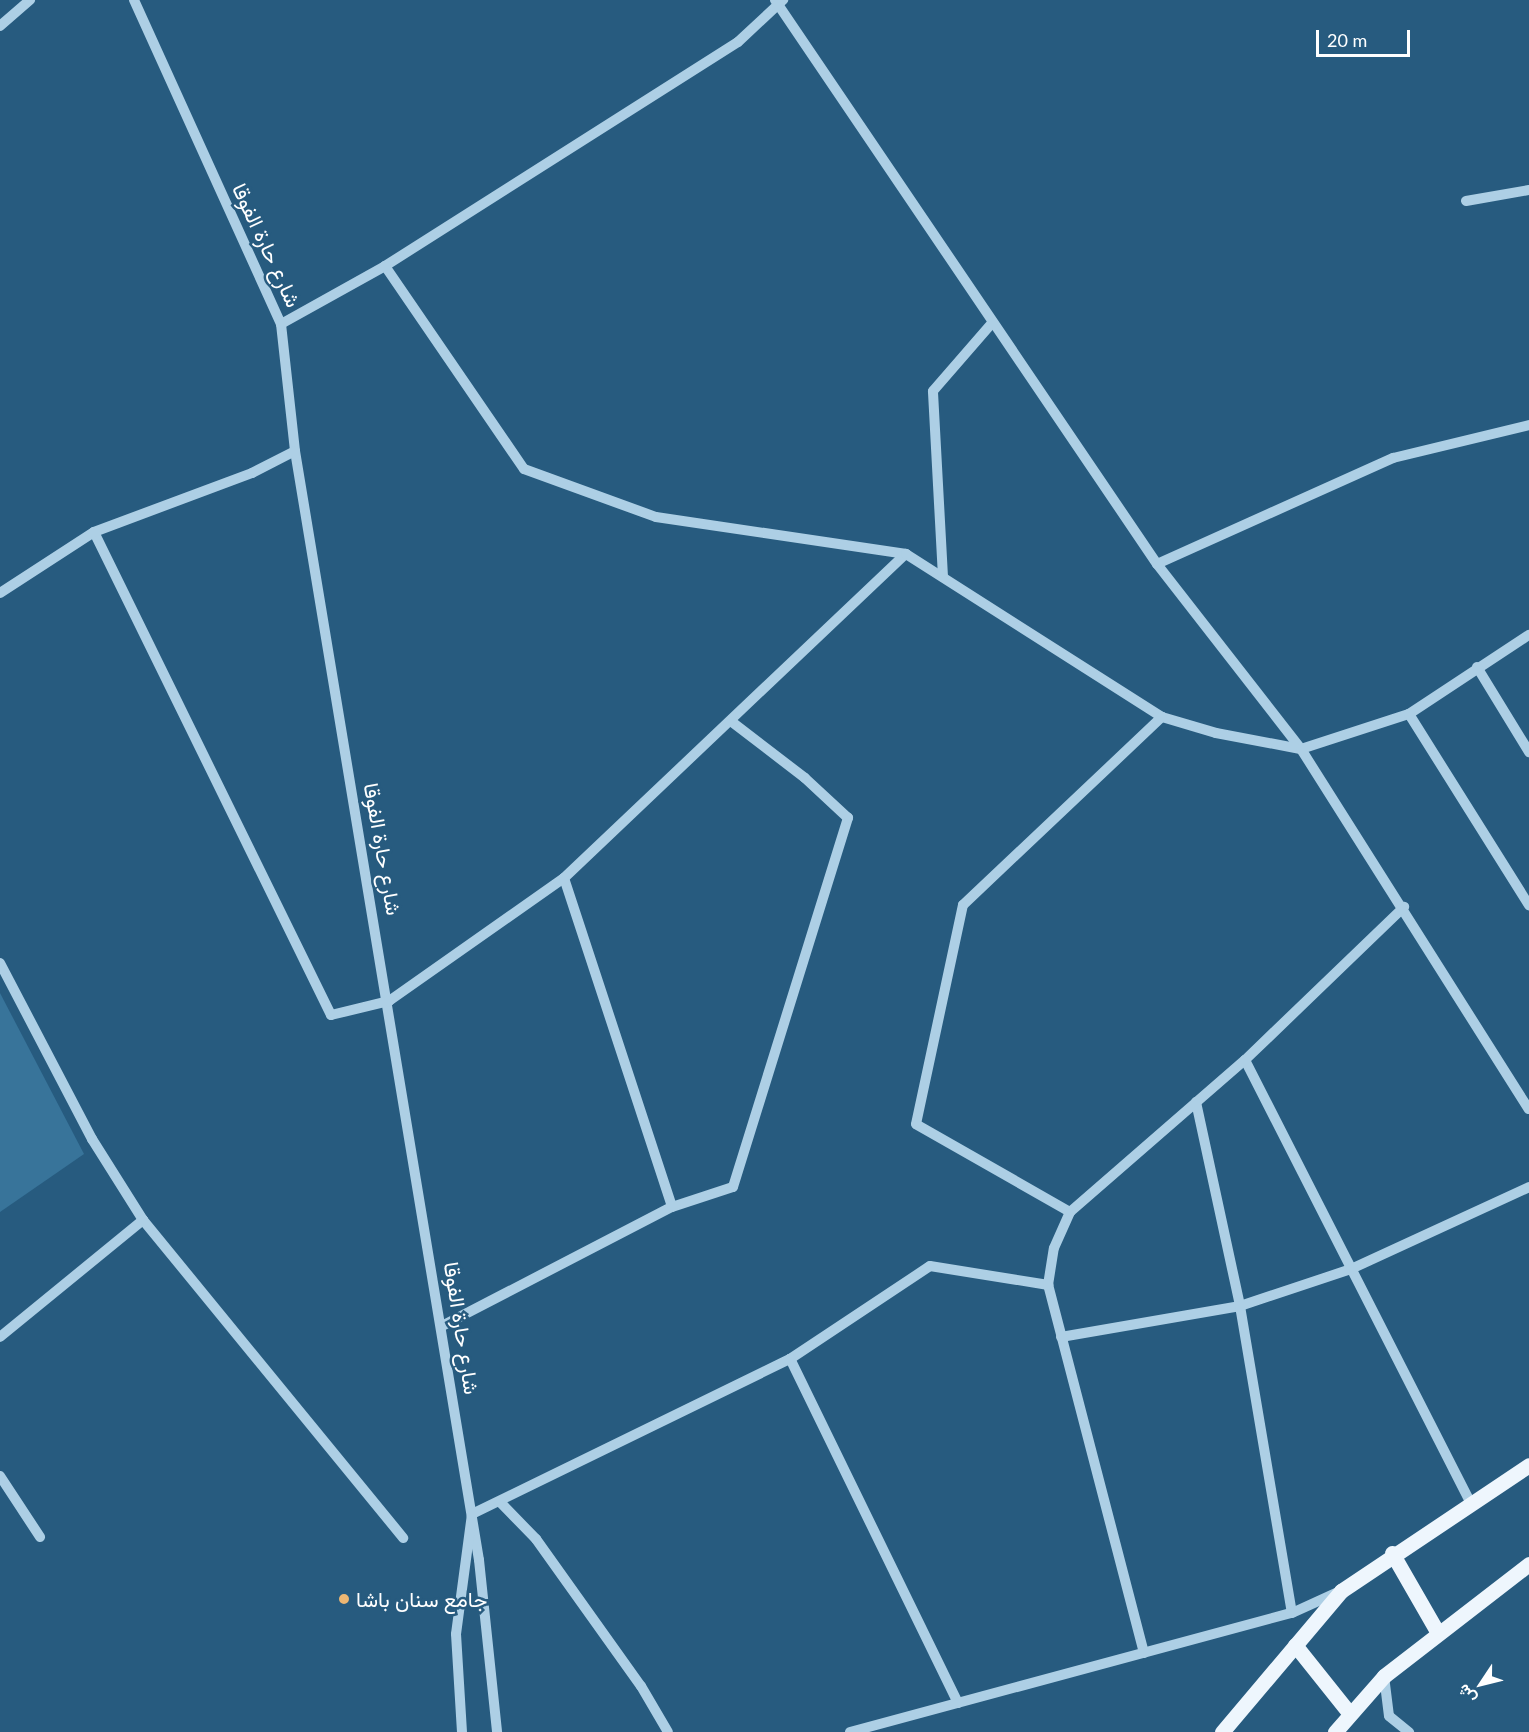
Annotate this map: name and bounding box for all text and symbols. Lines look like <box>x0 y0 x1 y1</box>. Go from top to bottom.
scale bar <box>1319 18 1414 56</box>
text: 20 m <box>1327 29 1367 51</box>
street label: شارع حارة الفوقا <box>227 179 307 311</box>
street label: شارع حارة الفوقا <box>359 781 407 917</box>
street label: شارع حارة الفوقا <box>439 1260 485 1396</box>
place label: جامع سنان باشا <box>356 1586 487 1612</box>
marker: جامع سنان باشا <box>337 1592 351 1606</box>
north arrow <box>1451 1654 1511 1714</box>
text: ش <box>1453 1681 1479 1708</box>

